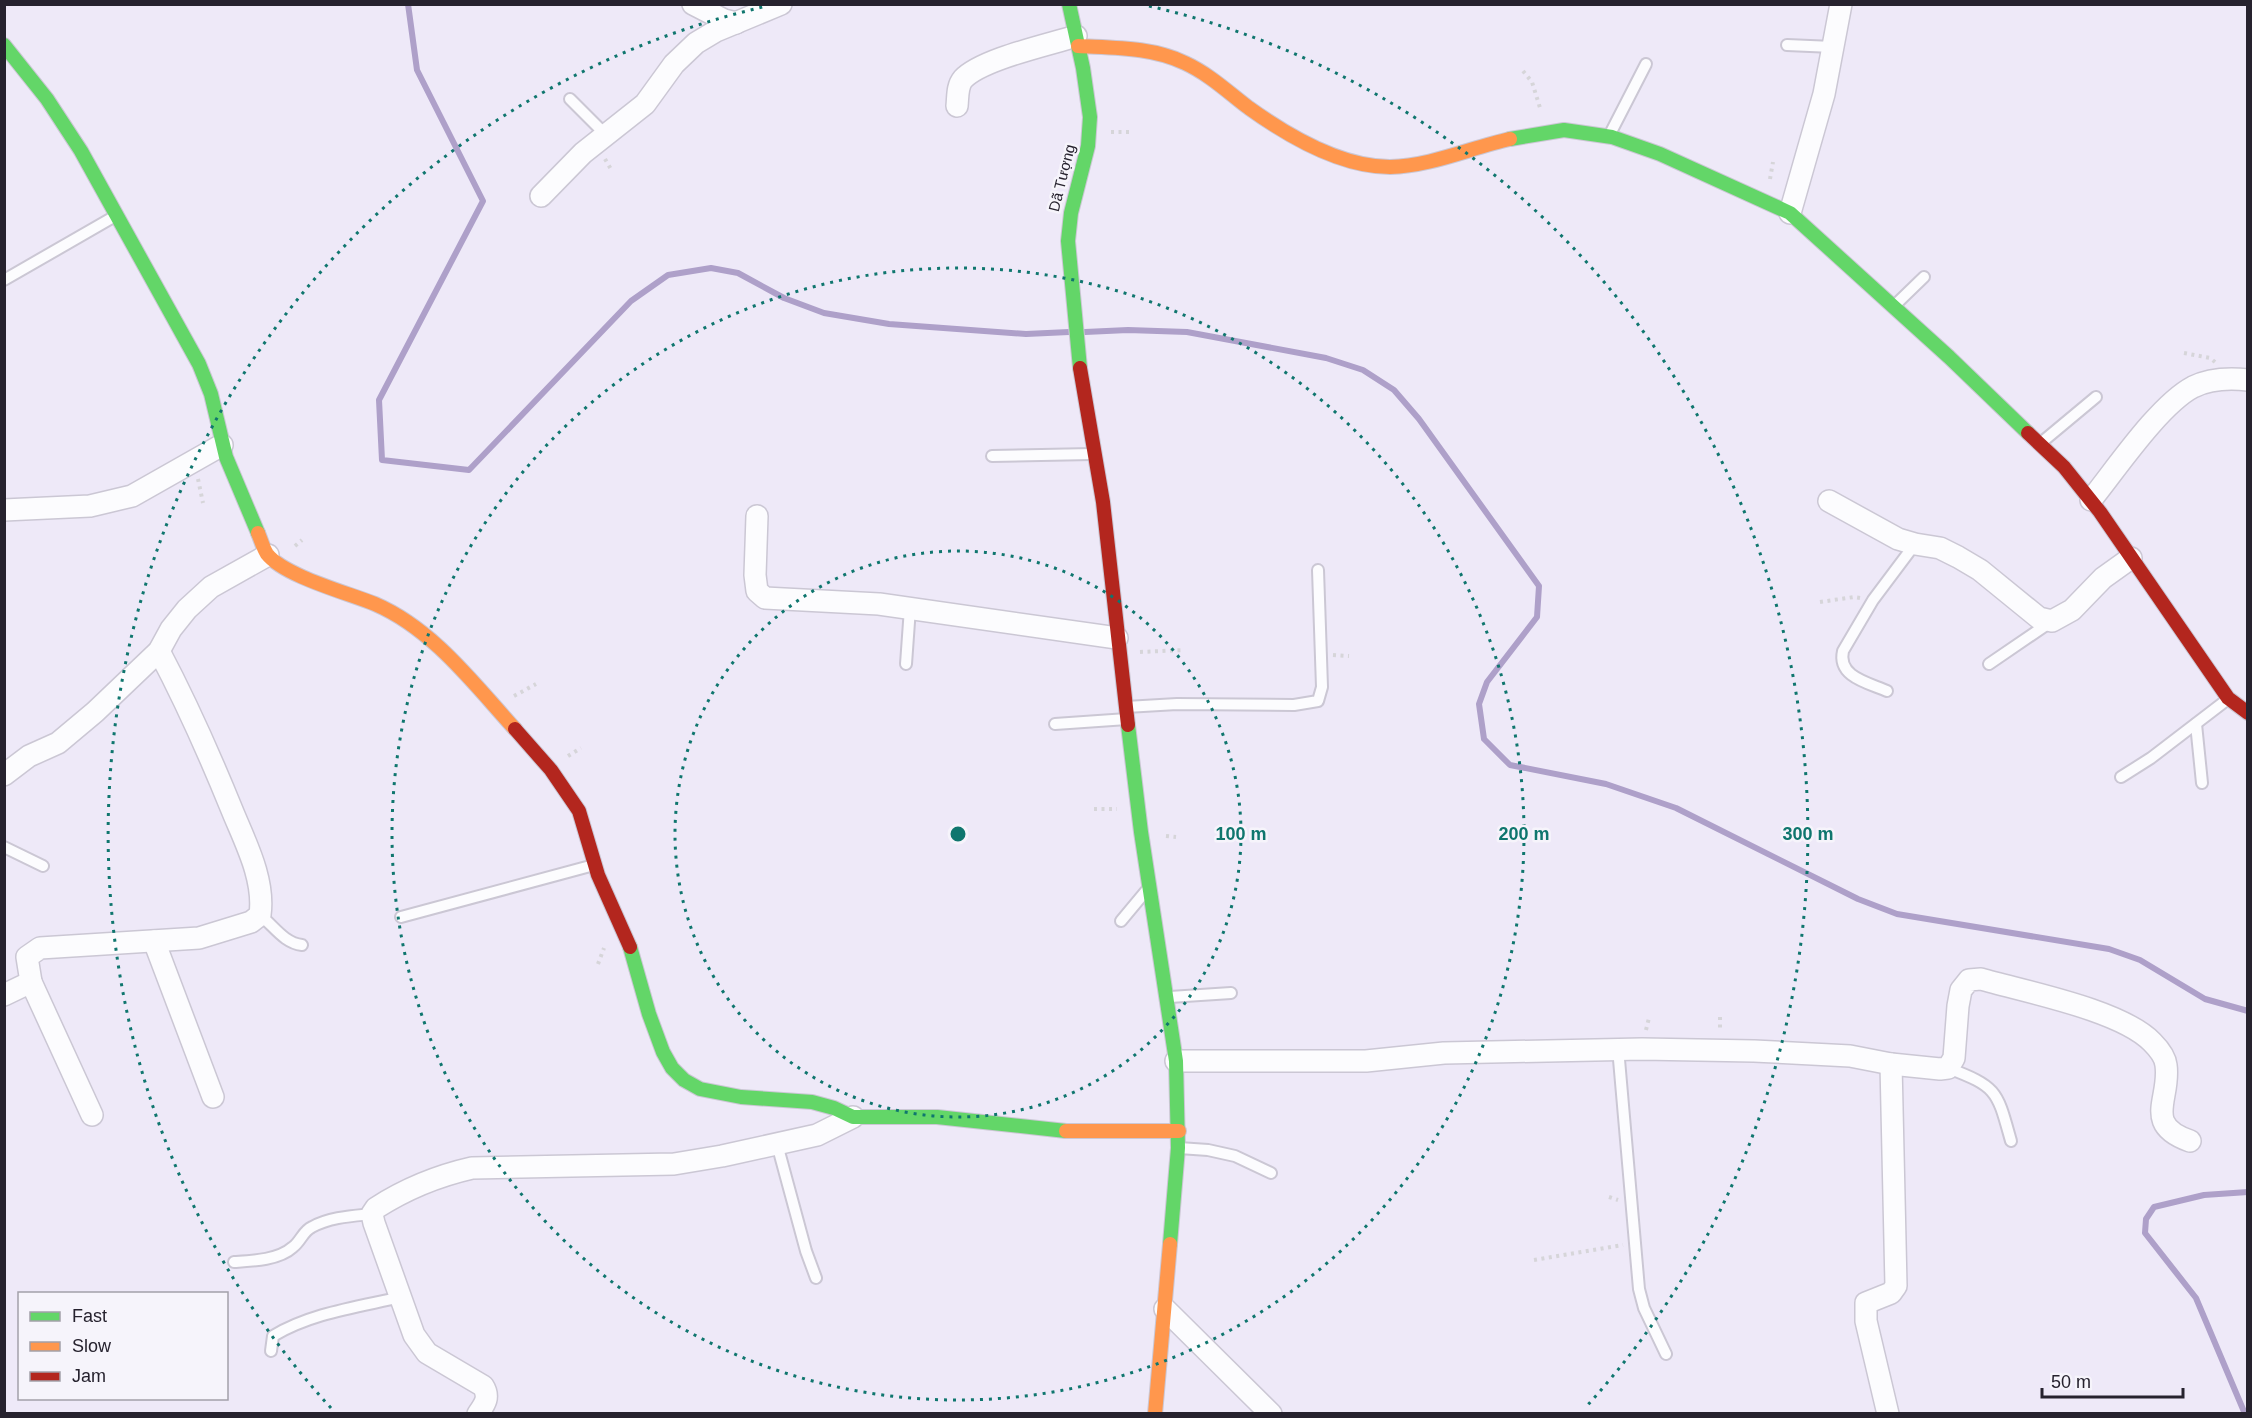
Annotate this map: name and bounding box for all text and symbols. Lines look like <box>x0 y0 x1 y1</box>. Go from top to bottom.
street label: Dã Tượng <box>1045 142 1078 213</box>
centre of rings <box>948 824 968 844</box>
text: 100 m <box>1215 824 1267 844</box>
text: 200 m <box>1498 824 1550 844</box>
text: 300 m <box>1782 824 1834 844</box>
legend <box>18 1292 228 1400</box>
text: Fast <box>72 1306 107 1326</box>
text: Slow <box>72 1336 112 1356</box>
scale bar <box>2042 1361 2183 1399</box>
text: Jam <box>72 1366 106 1386</box>
text: 50 m <box>2051 1372 2091 1392</box>

